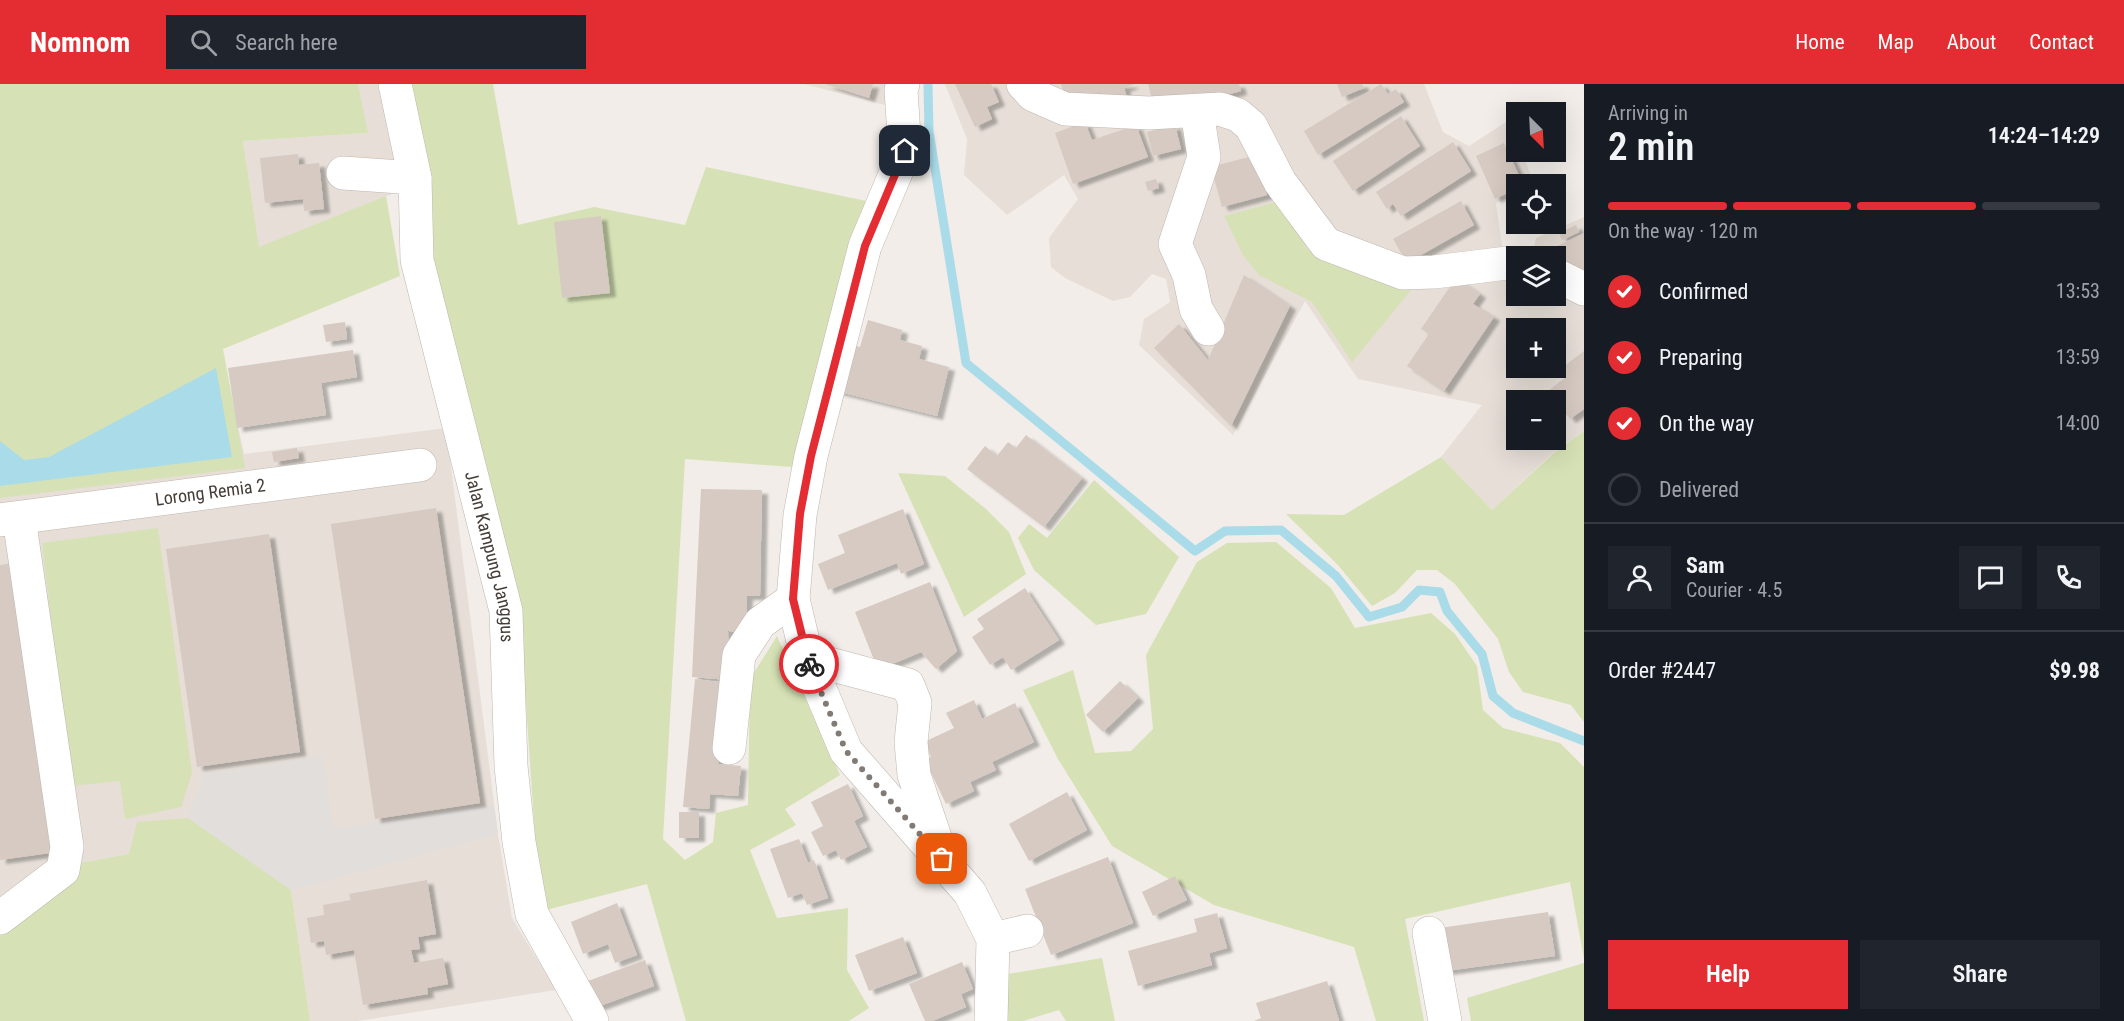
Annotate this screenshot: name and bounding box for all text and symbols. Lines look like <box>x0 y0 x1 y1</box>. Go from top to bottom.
search box <box>166 15 586 69</box>
text: Nomnom <box>30 26 130 59</box>
icon: search <box>187 26 220 59</box>
text: Search here <box>235 30 338 55</box>
text: Home <box>1795 30 1845 54</box>
text: Map <box>1878 30 1914 54</box>
text: About <box>1947 30 1996 54</box>
text: Contact <box>2029 30 2094 54</box>
text: Arriving in <box>1608 101 1688 125</box>
north arrow <box>1506 102 1566 162</box>
map controls <box>1506 102 1566 450</box>
text: 14:24–14:29 <box>1988 123 2100 148</box>
text: 2 min <box>1608 124 1694 170</box>
pin <box>879 125 930 176</box>
icon: home <box>888 134 921 167</box>
button: locate <box>1506 174 1566 234</box>
text: On the way · 120 m <box>1608 219 1758 243</box>
button: layers <box>1506 246 1566 306</box>
icon: check <box>1608 275 1641 308</box>
text: Confirmed <box>1659 279 1748 304</box>
text: 13:53 <box>2056 279 2100 303</box>
button: + <box>1506 318 1566 378</box>
icon: check <box>1608 341 1641 374</box>
text: Preparing <box>1659 345 1743 370</box>
text: 13:59 <box>2056 345 2100 369</box>
button: − <box>1506 390 1566 450</box>
icon: check <box>1608 407 1641 440</box>
text: On the way <box>1659 411 1754 436</box>
text: 14:00 <box>2056 411 2100 435</box>
street label: Jalan Kampung Janggus <box>461 469 518 643</box>
street label: Lorong Remia 2 <box>154 474 267 510</box>
text: Delivered <box>1659 477 1739 502</box>
button: person <box>1608 546 1671 609</box>
button: chat <box>1959 546 2022 609</box>
button: phone <box>2037 546 2100 609</box>
text: Sam <box>1686 553 1725 578</box>
text: Courier · 4.5 <box>1686 578 1782 602</box>
courier <box>779 634 839 694</box>
icon: bike <box>793 648 826 681</box>
text: Order #2447 <box>1608 658 1716 683</box>
text: $9.98 <box>2049 658 2100 683</box>
pin <box>916 833 967 884</box>
icon: bag <box>925 842 958 875</box>
button: Help <box>1608 940 1848 1009</box>
button: Share <box>1860 940 2100 1009</box>

